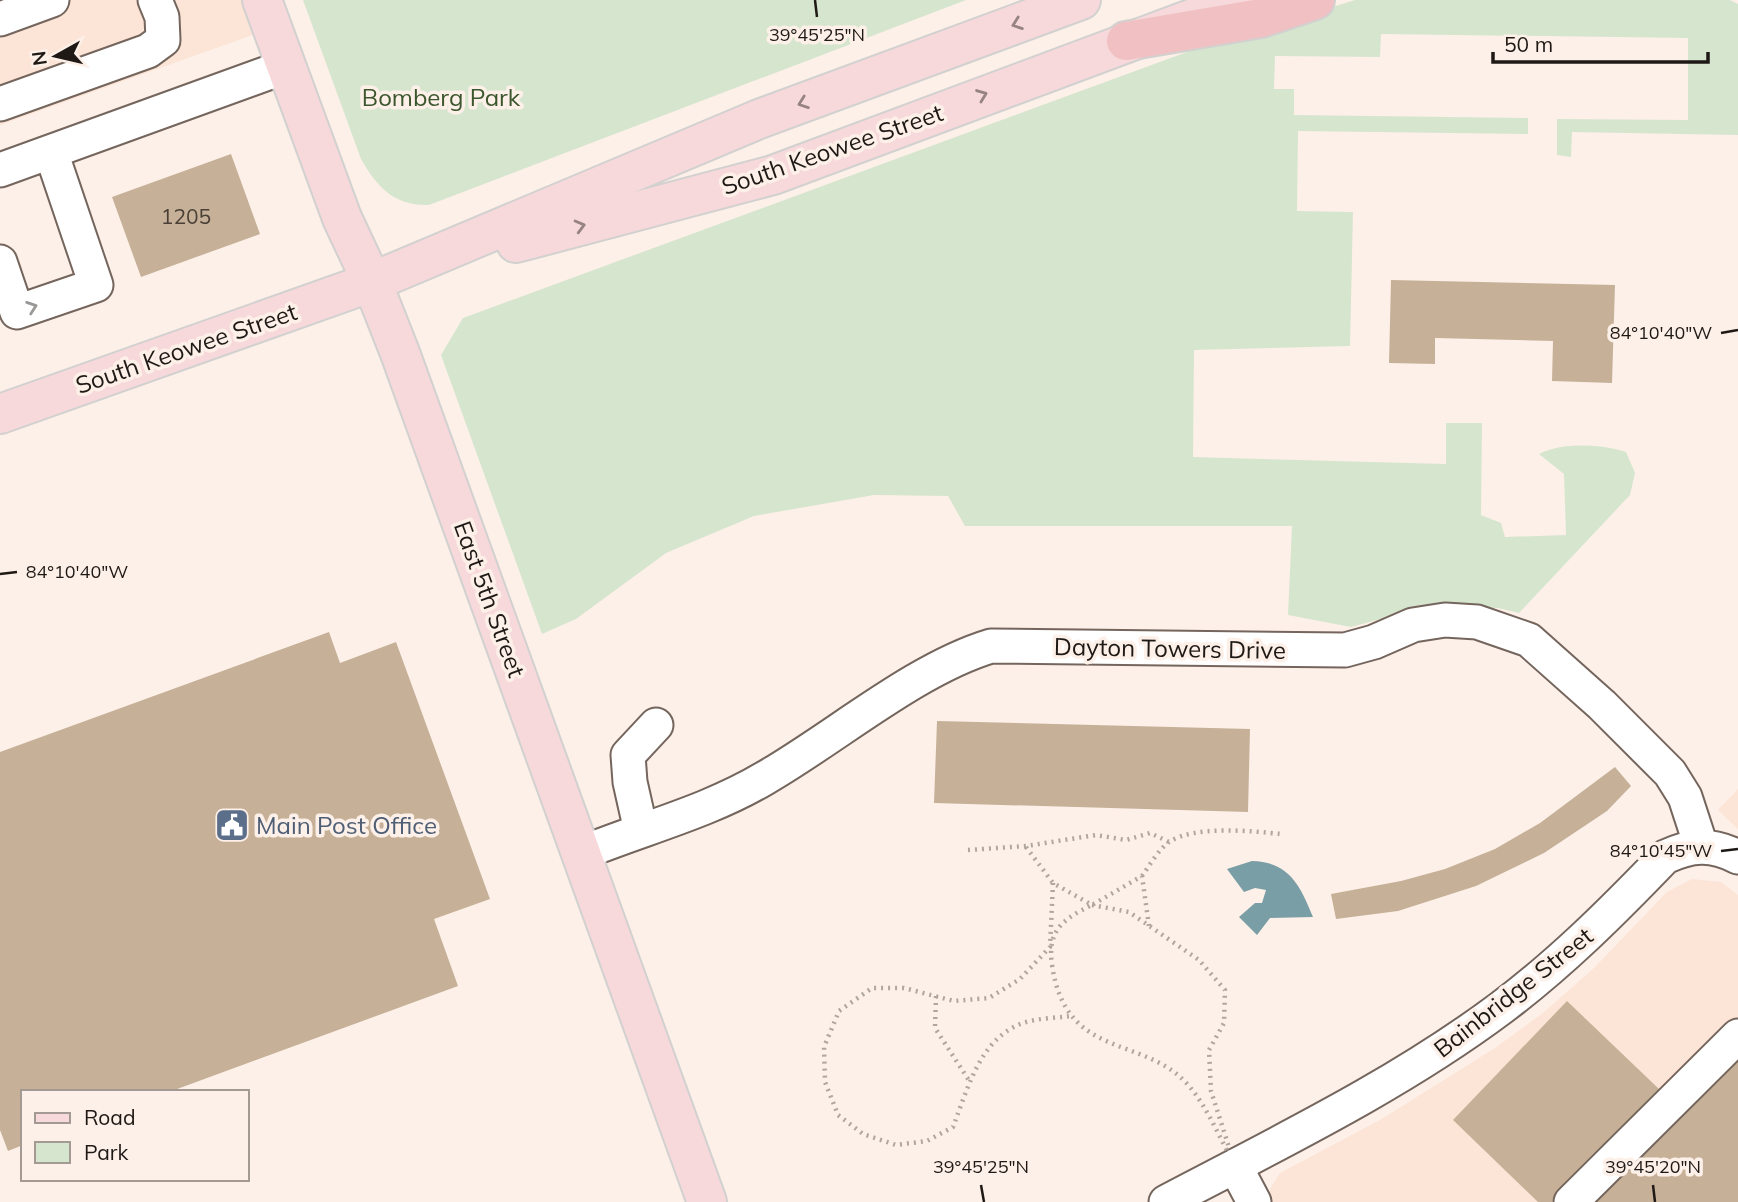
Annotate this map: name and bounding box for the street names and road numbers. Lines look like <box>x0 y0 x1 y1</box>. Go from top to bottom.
street label: South Keowee Street <box>717 97 947 201</box>
street label: South Keowee Street <box>71 296 301 400</box>
street label: East 5th Street <box>448 517 532 681</box>
street label: Dayton Towers Drive <box>1054 631 1286 665</box>
street label: Bainbridge Street <box>1427 920 1599 1064</box>

